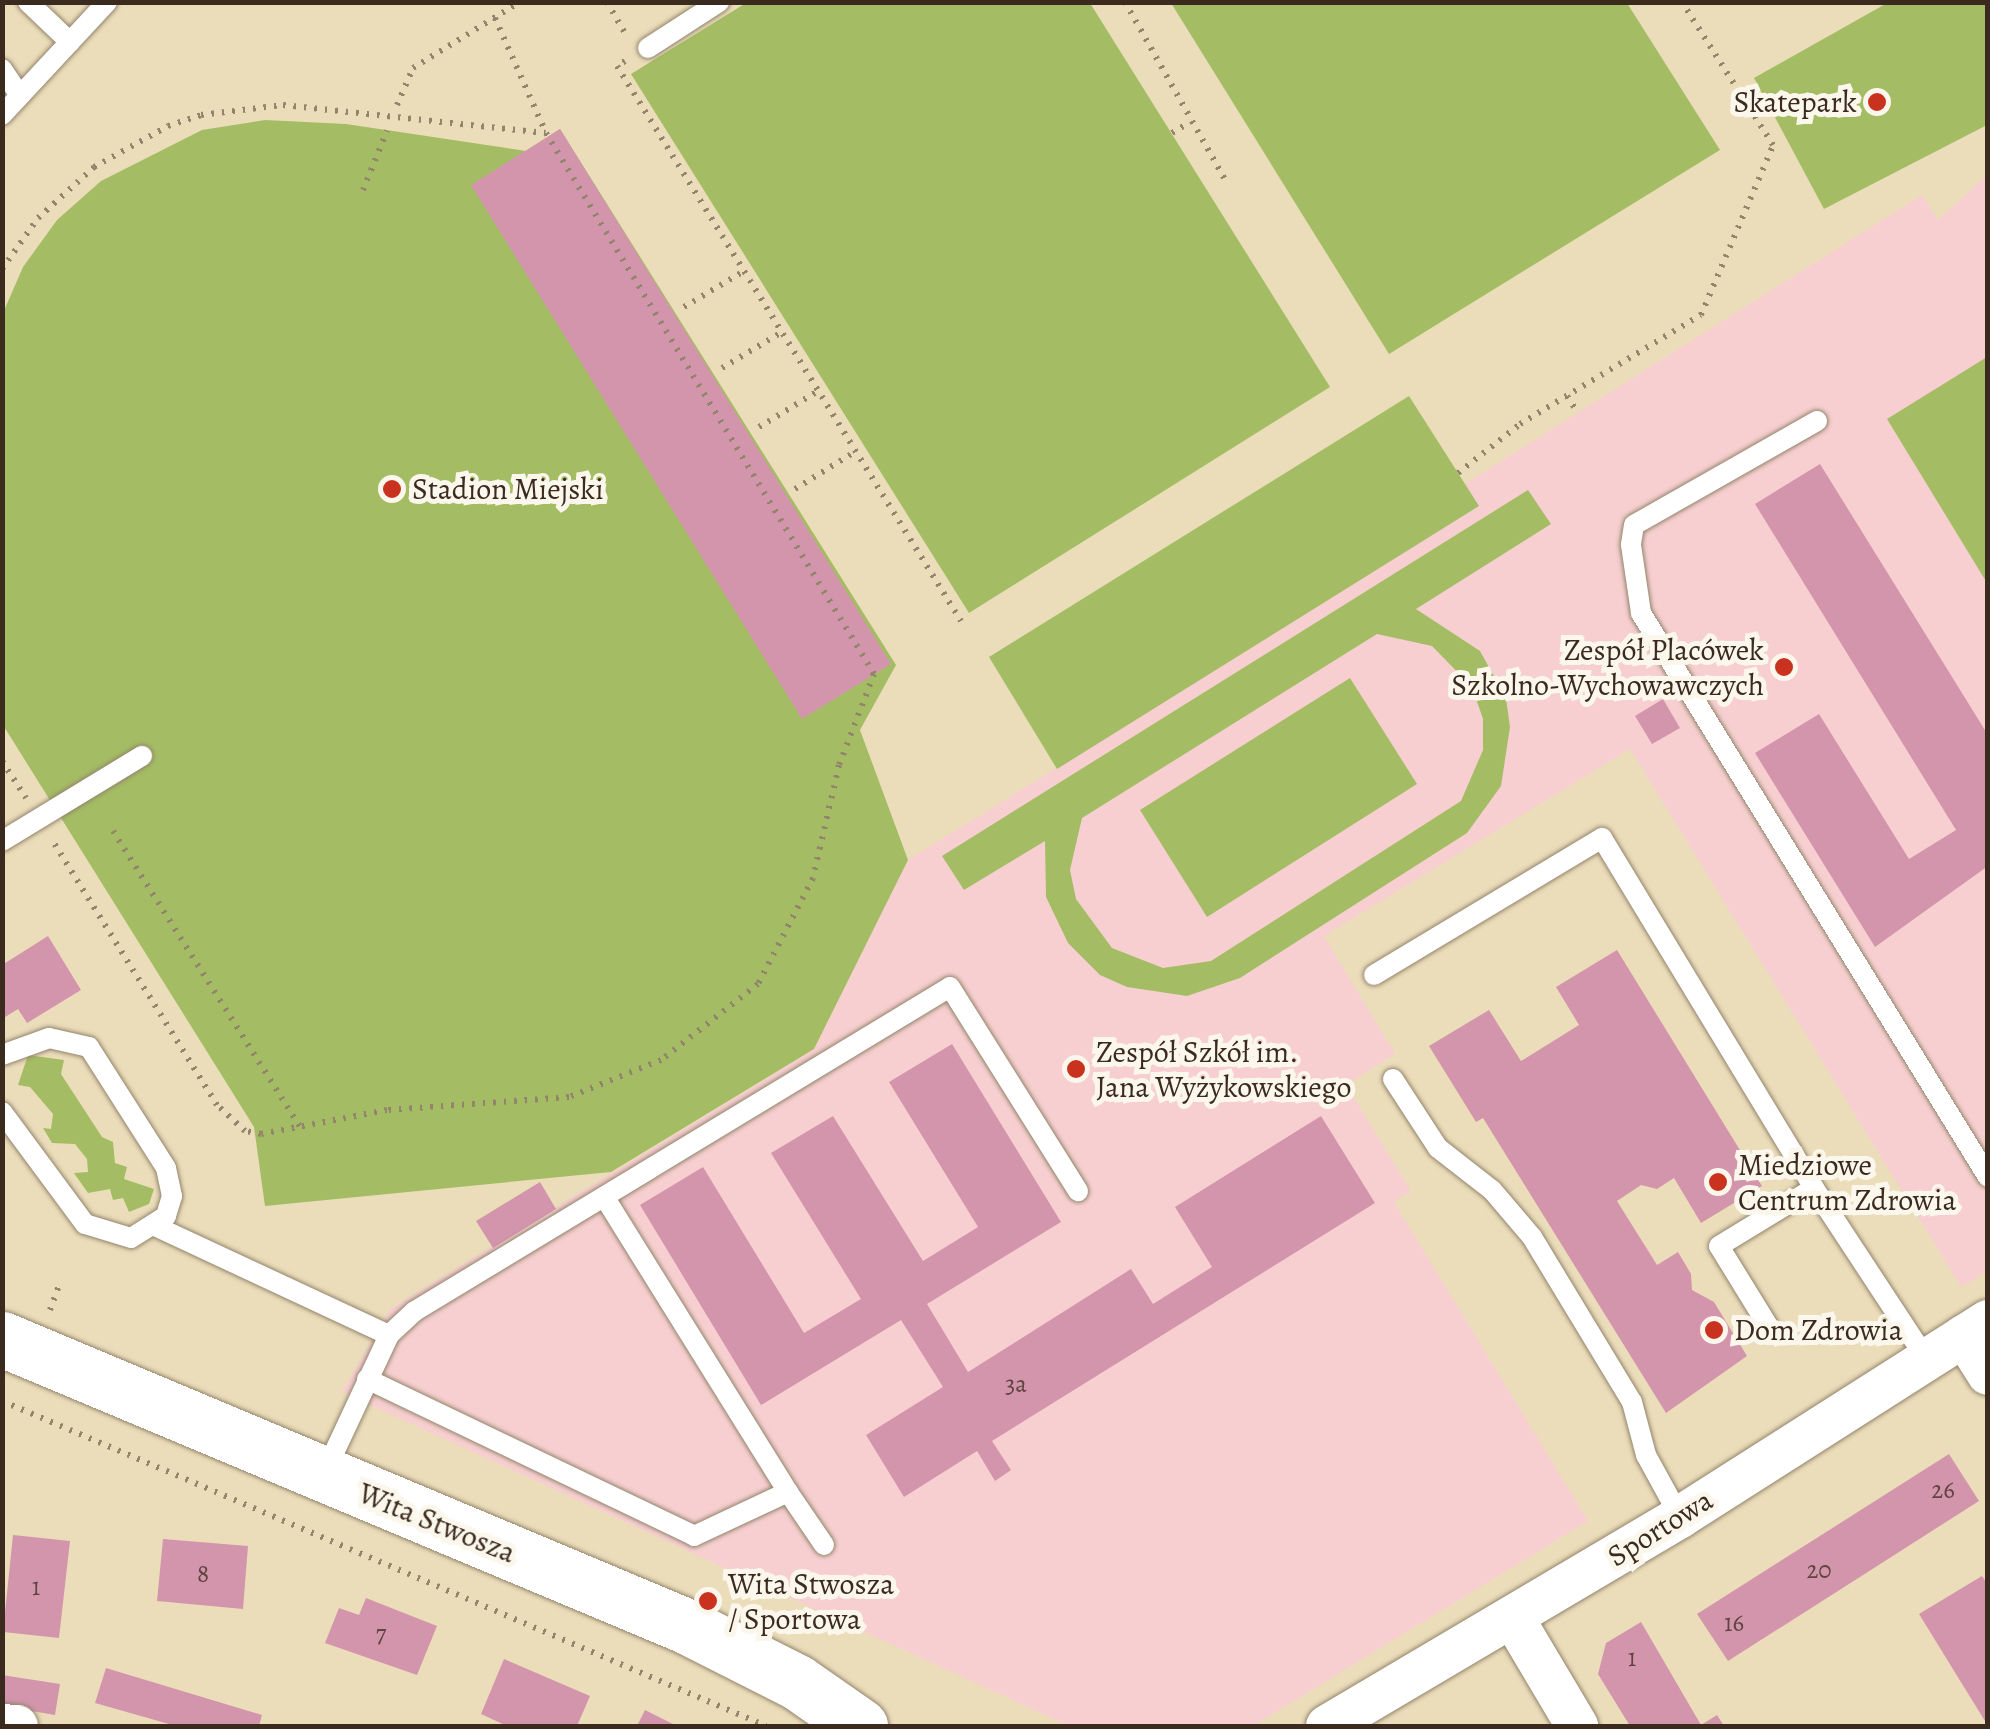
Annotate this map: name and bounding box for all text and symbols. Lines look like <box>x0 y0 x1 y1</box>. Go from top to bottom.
place label: Skatepark <box>1734 84 1857 120</box>
marker: Skatepark <box>1866 91 1888 113</box>
place label: Stadion Miejski <box>412 471 604 507</box>
marker: Stadion Miejski <box>381 478 403 500</box>
place label: Zespół Placówek Szkolno-Wychowawczych <box>1451 632 1764 702</box>
marker: Zespół Placówek Szkolno-Wychowawczych <box>1773 656 1795 678</box>
place label: Zespół Szkół im. Jana Wyżykowskiego <box>1096 1034 1351 1104</box>
marker: Zespół Szkół im. Jana Wyżykowskiego <box>1065 1058 1087 1080</box>
place label: Miedziowe Centrum Zdrowia <box>1738 1147 1956 1218</box>
marker: Miedziowe Centrum Zdrowia <box>1707 1171 1729 1193</box>
place label: Dom Zdrowia <box>1734 1312 1903 1348</box>
marker: Dom Zdrowia <box>1703 1319 1725 1341</box>
house number: 3a <box>1005 1369 1027 1399</box>
street label: Wita Stwosza <box>353 1475 521 1571</box>
house number: 26 <box>1931 1475 1955 1505</box>
street label: Sportowa <box>1601 1482 1719 1574</box>
house number: 20 <box>1806 1555 1832 1585</box>
house number: 8 <box>197 1559 209 1589</box>
place label: Wita Stwosza / Sportowa <box>728 1566 894 1636</box>
house number: 1 <box>32 1572 40 1602</box>
marker: Wita Stwosza / Sportowa <box>697 1590 719 1612</box>
house number: 16 <box>1724 1608 1744 1638</box>
house number: 7 <box>376 1619 386 1649</box>
house number: 1 <box>1628 1643 1636 1673</box>

